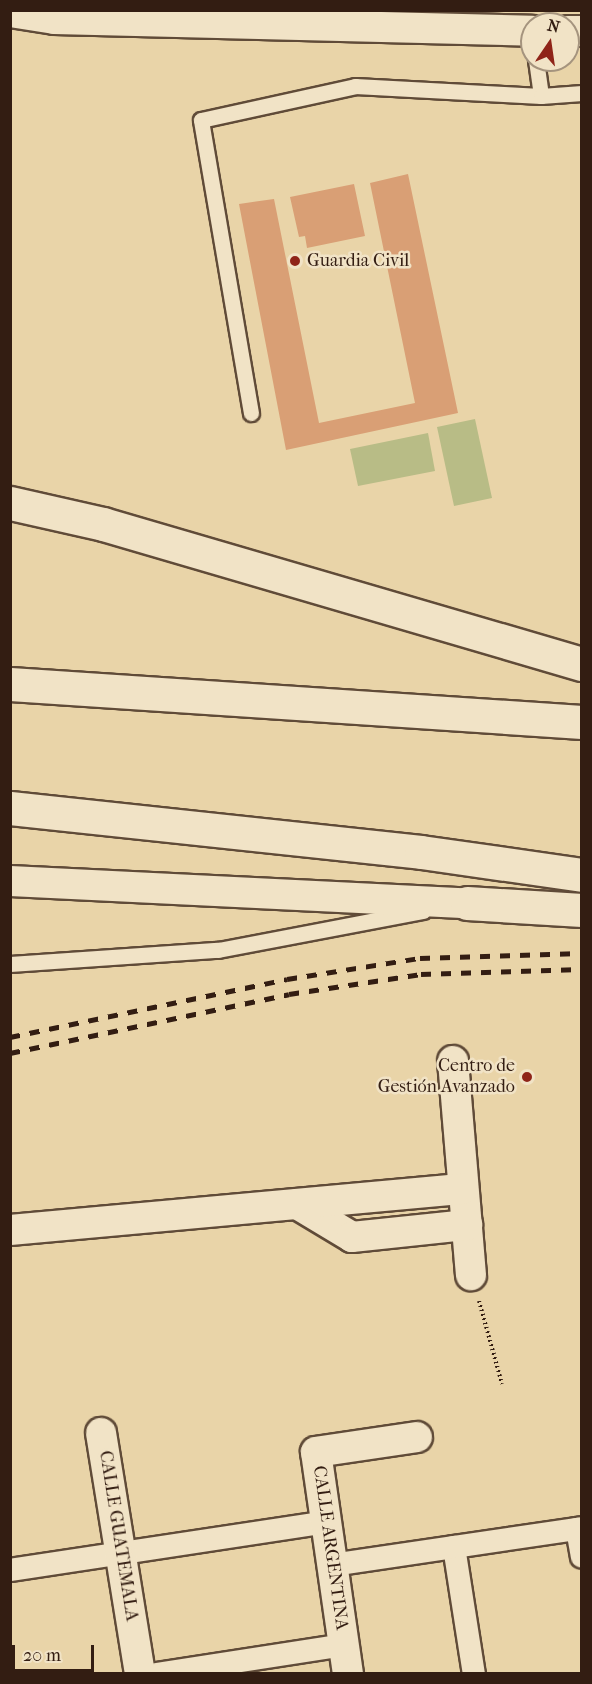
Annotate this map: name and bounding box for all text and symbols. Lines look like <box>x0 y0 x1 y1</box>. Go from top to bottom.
north arrow <box>520 12 580 72</box>
text: N <box>546 15 562 37</box>
place label: Guardia Civil <box>307 250 409 272</box>
marker: Guardia Civil <box>288 254 302 268</box>
place label: Centro de Gestión Avanzado <box>378 1056 515 1098</box>
marker: Centro de Gestión Avanzado <box>520 1070 534 1084</box>
street label: CALLE GUATEMALA <box>94 1449 142 1623</box>
street label: CALLE ARGENTINA <box>308 1464 352 1632</box>
scale bar <box>15 1633 98 1671</box>
text: 20 m <box>23 1645 61 1666</box>

